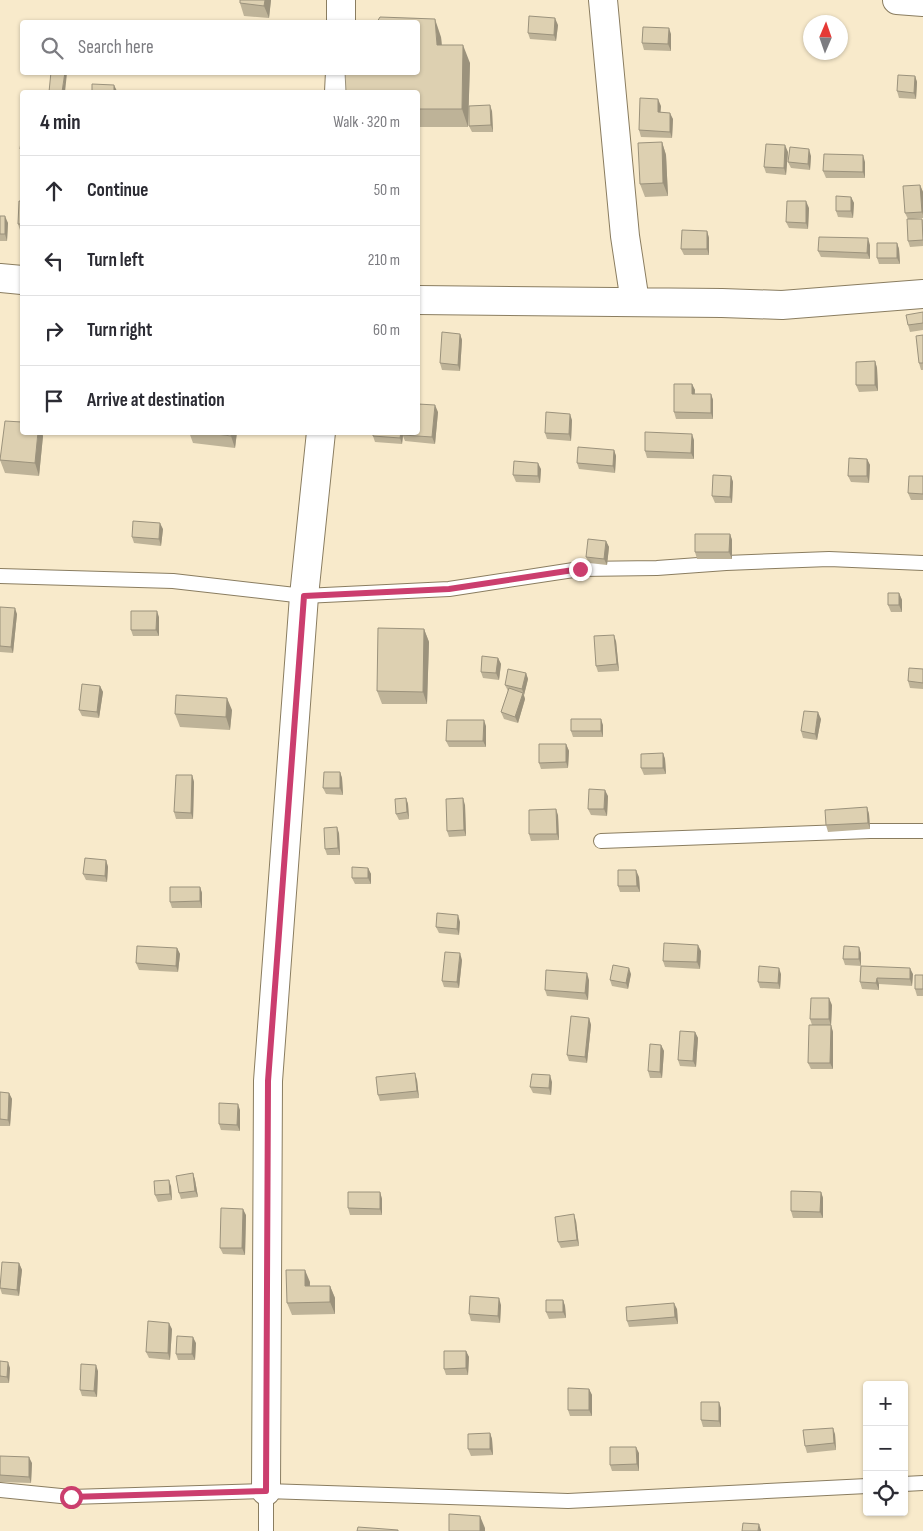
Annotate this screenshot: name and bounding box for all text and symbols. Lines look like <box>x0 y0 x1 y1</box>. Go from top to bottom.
north arrow <box>803 15 848 60</box>
search box <box>20 20 420 75</box>
icon: search <box>38 34 66 62</box>
text: Search here <box>78 36 154 59</box>
text: 4 min <box>40 110 81 135</box>
text: Walk · 320 m <box>333 113 400 132</box>
icon: ahead <box>40 177 68 205</box>
text: Continue <box>87 179 148 202</box>
text: 50 m <box>374 181 400 200</box>
icon: left <box>40 247 68 275</box>
text: Turn left <box>87 249 144 272</box>
text: 210 m <box>368 251 400 270</box>
icon: right <box>40 317 68 345</box>
text: Turn right <box>87 319 152 342</box>
text: 60 m <box>373 321 400 340</box>
icon: arrive <box>40 387 68 415</box>
text: Arrive at destination <box>87 389 225 412</box>
route end <box>569 558 592 581</box>
map controls <box>863 1381 908 1516</box>
button: + <box>863 1381 908 1426</box>
button: − <box>863 1426 908 1471</box>
button: locate <box>863 1471 908 1516</box>
route start <box>60 1486 83 1509</box>

